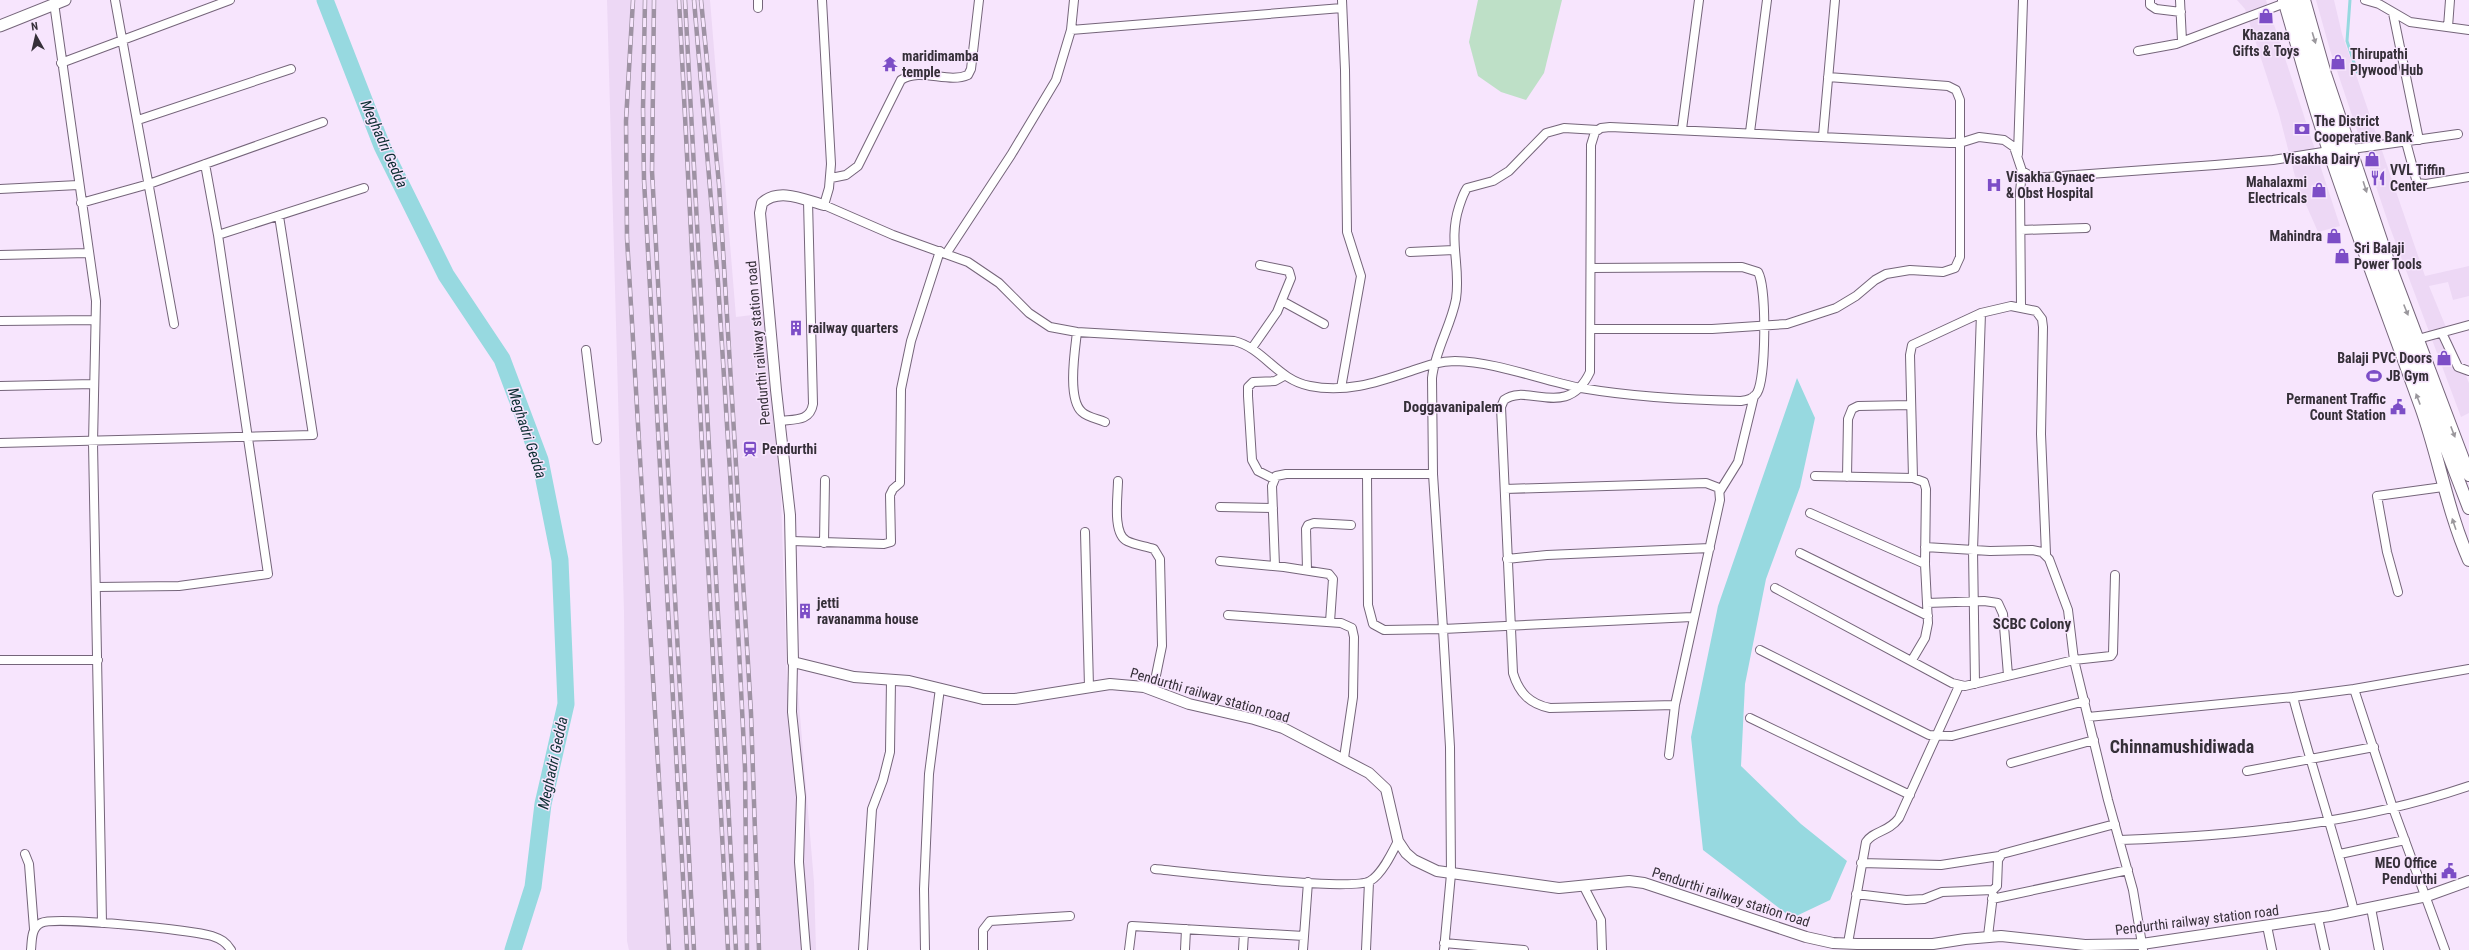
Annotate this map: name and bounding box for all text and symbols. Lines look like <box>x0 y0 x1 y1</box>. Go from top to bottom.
shop icon: Khazana Gifts & Toys <box>2257 7 2275 25</box>
north arrow <box>16 16 56 56</box>
text: N <box>30 20 39 33</box>
place label: Khazana Gifts & Toys <box>2233 27 2299 59</box>
one-way arrow <box>2311 32 2317 44</box>
place label: Thirupathi Plywood Hub <box>2350 46 2423 78</box>
place label: maridimamba temple <box>902 48 979 80</box>
shop icon: Thirupathi Plywood Hub <box>2329 53 2347 71</box>
temple icon: maridimamba temple <box>881 55 899 73</box>
water label: Meghadri Gedda <box>357 97 411 191</box>
place label: The District Cooperative Bank <box>2314 113 2413 145</box>
bank icon: The District Cooperative Bank <box>2293 120 2311 138</box>
shop icon: Visakha Dairy <box>2363 150 2381 168</box>
place label: Visakha Dairy <box>2283 151 2361 167</box>
place label: VVL Tiffin Center <box>2390 162 2445 194</box>
place label: Visakha Gynaec & Obst Hospital <box>2006 169 2096 201</box>
restaurant icon: VVL Tiffin Center <box>2369 169 2387 187</box>
place label: Mahalaxmi Electricals <box>2246 174 2307 206</box>
hospital icon: Visakha Gynaec & Obst Hospital <box>1985 176 2003 194</box>
shop icon: Mahalaxmi Electricals <box>2310 181 2328 199</box>
one-way arrow <box>2362 182 2368 194</box>
shop icon: Mahindra <box>2325 227 2343 245</box>
place label: Mahindra <box>2270 228 2322 244</box>
place label: Sri Balaji Power Tools <box>2354 240 2422 272</box>
shop icon: Sri Balaji Power Tools <box>2333 247 2351 265</box>
street label: Pendurthi railway station road <box>743 260 773 426</box>
one-way arrow <box>2404 305 2410 317</box>
building icon: railway quarters <box>787 319 805 337</box>
place label: railway quarters <box>808 320 898 336</box>
shop icon: Balaji PVC Doors <box>2435 349 2453 367</box>
place label: Balaji PVC Doors <box>2337 350 2432 366</box>
sports icon: JB Gym <box>2365 367 2383 385</box>
place label: JB Gym <box>2386 368 2429 384</box>
water label: Meghadri Gedda <box>504 385 550 481</box>
place label: Permanent Traffic Count Station <box>2286 391 2387 423</box>
one-way arrow <box>2414 392 2420 404</box>
district label: Doggavanipalem <box>1403 398 1503 416</box>
public building icon: Permanent Traffic Count Station <box>2389 398 2407 416</box>
one-way arrow <box>2451 426 2457 438</box>
station icon: Pendurthi <box>741 440 759 458</box>
place label: Pendurthi <box>762 441 817 457</box>
one-way arrow <box>2451 517 2457 529</box>
place label: jetti ravanamma house <box>816 595 919 627</box>
building icon: jetti ravanamma house <box>796 602 814 620</box>
district label: SCBC Colony <box>1993 615 2072 633</box>
street label: Pendurthi railway station road <box>1129 665 1291 725</box>
water label: Meghadri Gedda <box>534 715 572 811</box>
district label: Chinnamushidiwada <box>2110 736 2254 757</box>
place label: MEO Office Pendurthi <box>2375 855 2437 887</box>
public building icon: MEO Office Pendurthi <box>2440 862 2458 880</box>
street label: Pendurthi railway station road <box>1650 864 1812 930</box>
street label: Pendurthi railway station road <box>2114 902 2280 938</box>

